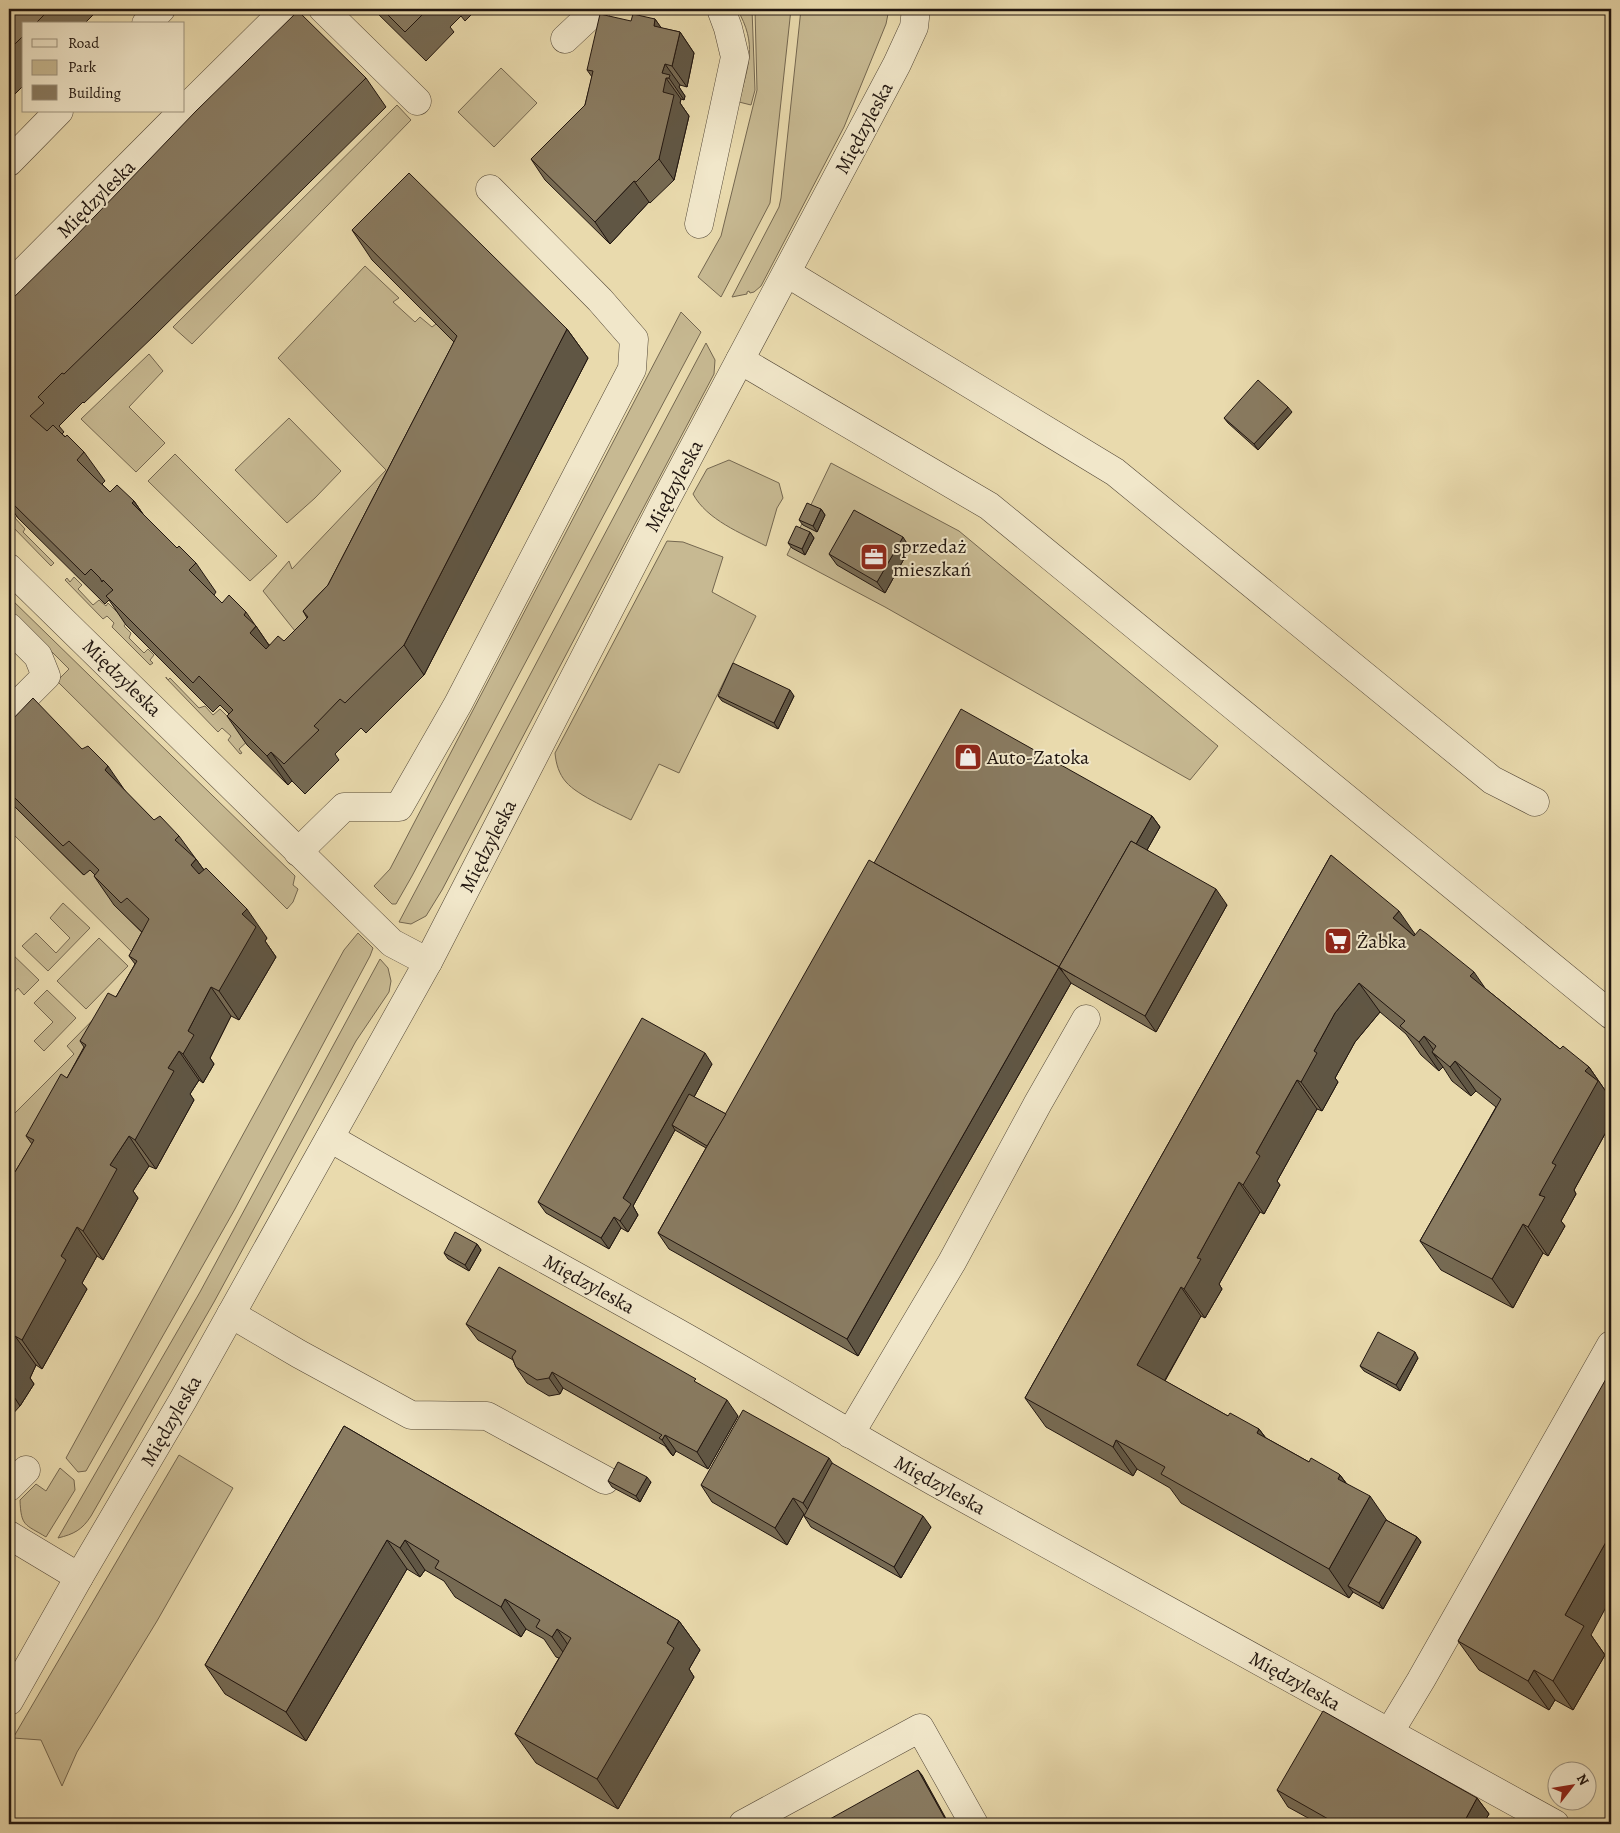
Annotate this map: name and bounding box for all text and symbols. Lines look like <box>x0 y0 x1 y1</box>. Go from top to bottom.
legend <box>22 22 185 112</box>
text: Road <box>68 33 100 53</box>
text: Park <box>68 57 97 77</box>
street label: Międzyleska <box>828 77 900 179</box>
text: Building <box>68 83 121 103</box>
street label: Międzyleska <box>51 153 142 244</box>
street label: Międzyleska <box>638 435 710 537</box>
place label: sprzedaż mieszkań <box>893 533 972 583</box>
office icon: sprzedaż mieszkań <box>859 542 889 572</box>
street label: Międzyleska <box>76 633 168 723</box>
shop icon: Auto-Zatoka <box>953 742 983 772</box>
place label: Auto-Zatoka <box>986 744 1090 771</box>
street label: Międzyleska <box>453 794 523 897</box>
supermarket icon: Żabka <box>1323 926 1353 956</box>
place label: Żabka <box>1357 928 1407 955</box>
street label: Międzyleska <box>538 1248 640 1321</box>
street label: Międzyleska <box>134 1370 208 1471</box>
street label: Międzyleska <box>889 1449 991 1522</box>
street label: Międzyleska <box>1244 1645 1346 1718</box>
north arrow <box>1548 1760 1598 1810</box>
text: N <box>1572 1770 1593 1789</box>

